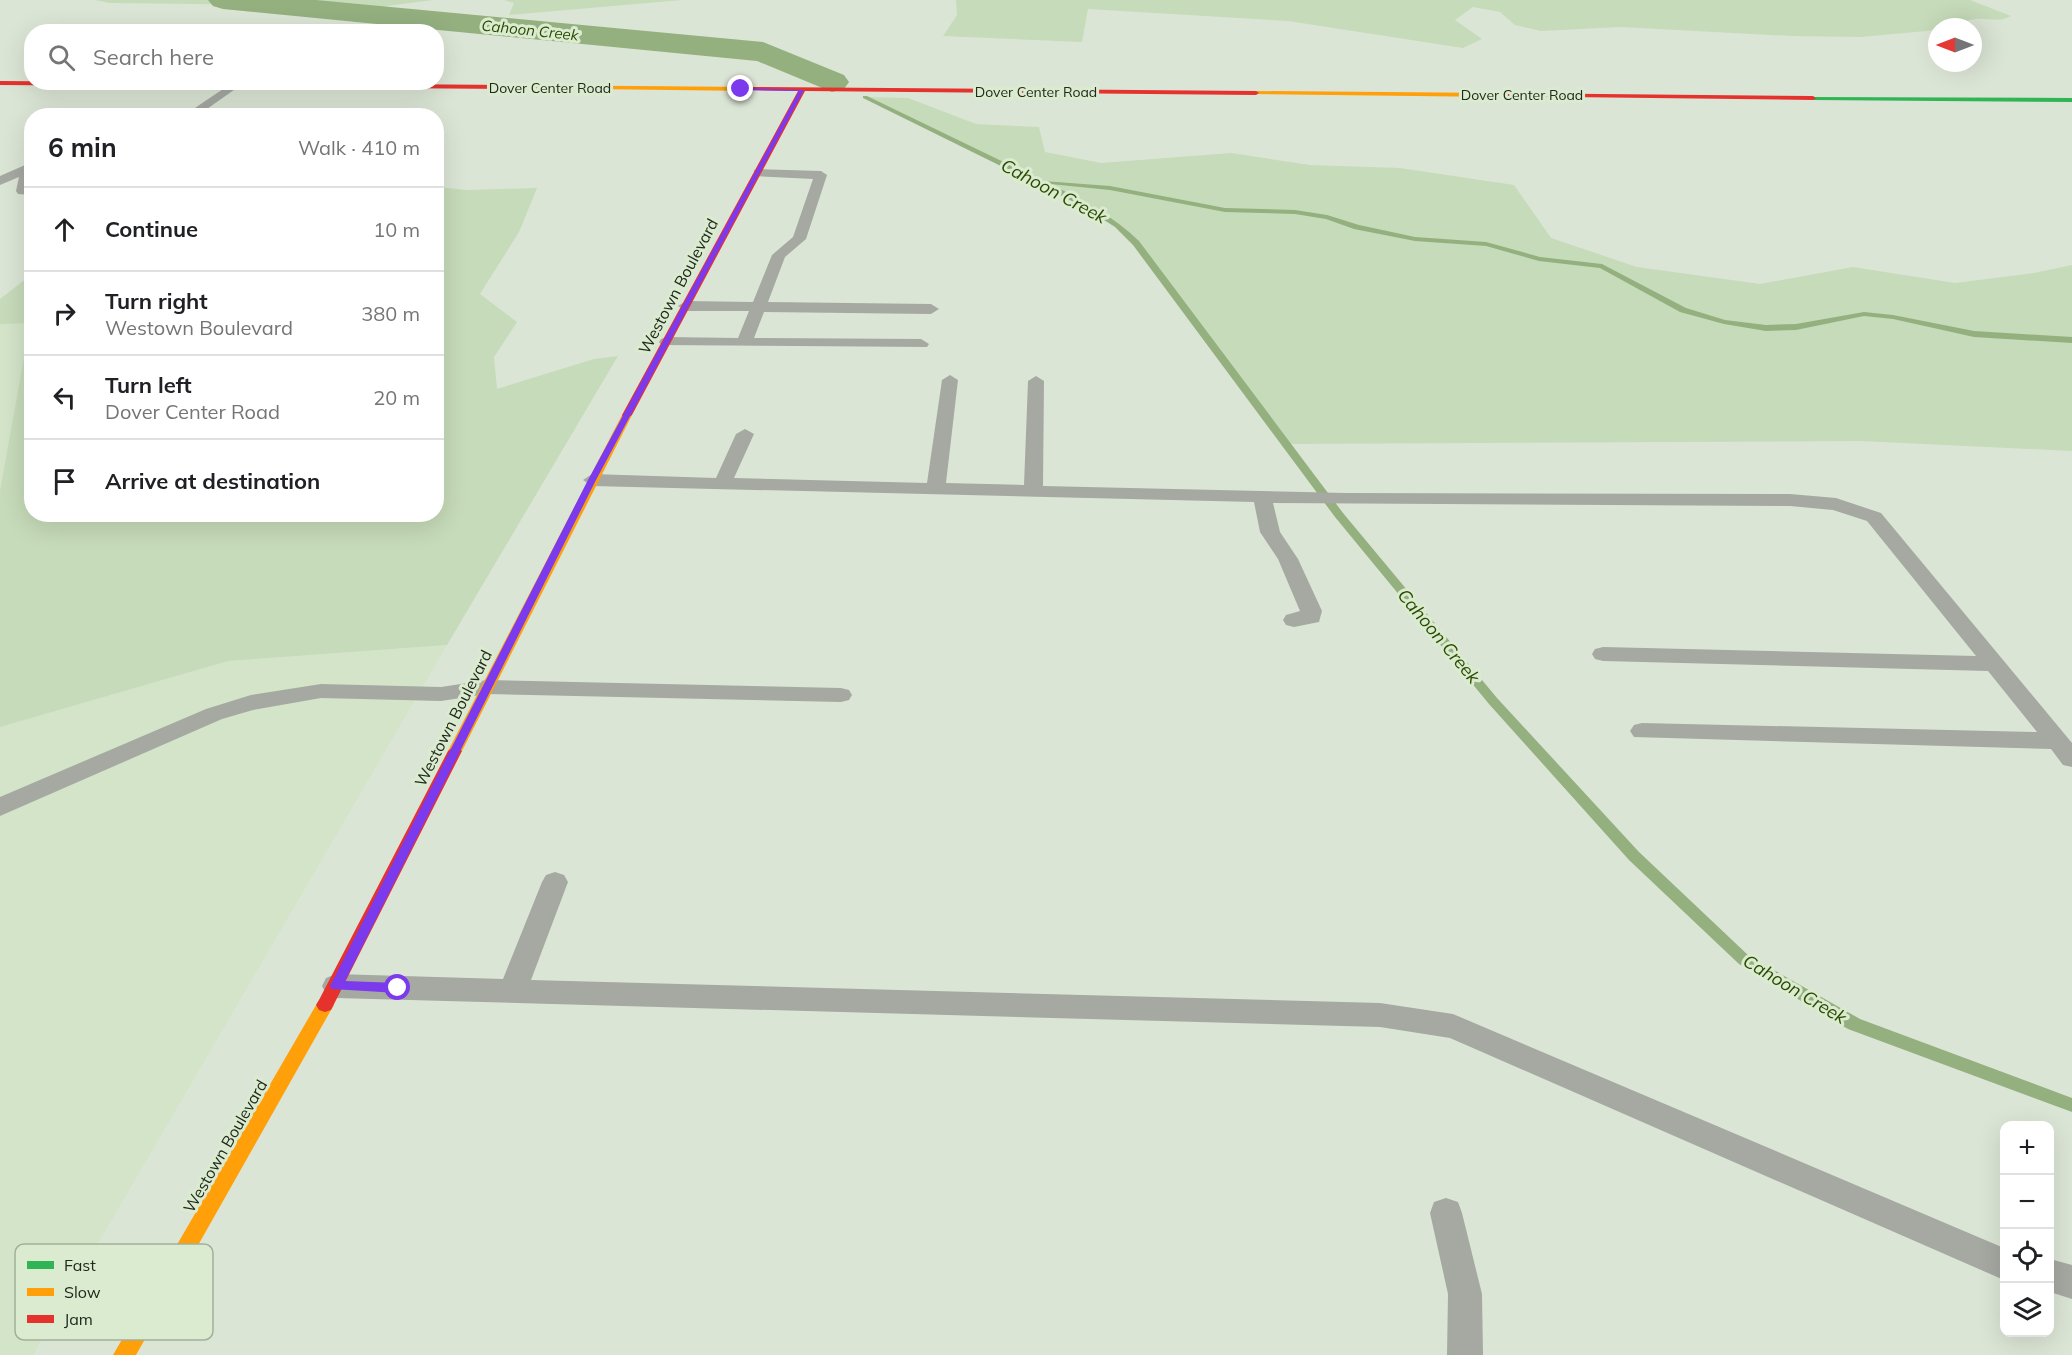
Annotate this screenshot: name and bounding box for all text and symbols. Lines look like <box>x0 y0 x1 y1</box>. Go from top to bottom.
water label: Cahoon Creek <box>481 15 581 45</box>
north arrow <box>1928 18 1982 72</box>
search box <box>24 24 444 90</box>
icon: search <box>45 41 78 74</box>
text: Search here <box>93 43 214 71</box>
route end <box>727 75 753 101</box>
street label: Dover Center Road <box>489 79 611 97</box>
street label: Dover Center Road <box>975 83 1097 101</box>
street label: Dover Center Road <box>1461 86 1583 104</box>
text: 6 min <box>48 131 117 164</box>
text: Walk · 410 m <box>298 135 420 160</box>
water label: Cahoon Creek <box>997 153 1112 229</box>
icon: ahead <box>48 213 81 246</box>
text: Continue <box>105 215 198 243</box>
street label: Westown Boulevard <box>634 215 722 357</box>
text: 10 m <box>373 217 420 242</box>
text: Turn right <box>105 287 208 315</box>
icon: right <box>48 297 81 330</box>
text: 380 m <box>361 301 420 326</box>
text: Westown Boulevard <box>105 315 293 340</box>
text: Turn left <box>105 371 192 399</box>
icon: left <box>48 381 81 414</box>
text: 20 m <box>373 385 420 410</box>
text: Dover Center Road <box>105 399 280 424</box>
icon: arrive <box>48 465 81 498</box>
text: Arrive at destination <box>105 467 320 495</box>
water label: Cahoon Creek <box>1393 584 1486 689</box>
street label: Westown Boulevard <box>410 646 496 790</box>
water label: Cahoon Creek <box>1739 949 1852 1029</box>
route start <box>384 974 410 1000</box>
street label: Westown Boulevard <box>179 1076 271 1216</box>
map controls <box>2000 1121 2054 1337</box>
button: + <box>2000 1121 2054 1175</box>
button: − <box>2000 1175 2054 1229</box>
button: locate <box>2000 1229 2054 1283</box>
legend <box>15 1244 213 1340</box>
text: Fast <box>64 1255 96 1275</box>
text: Slow <box>64 1282 101 1302</box>
button: layers <box>2000 1283 2054 1337</box>
text: Jam <box>64 1309 93 1329</box>

